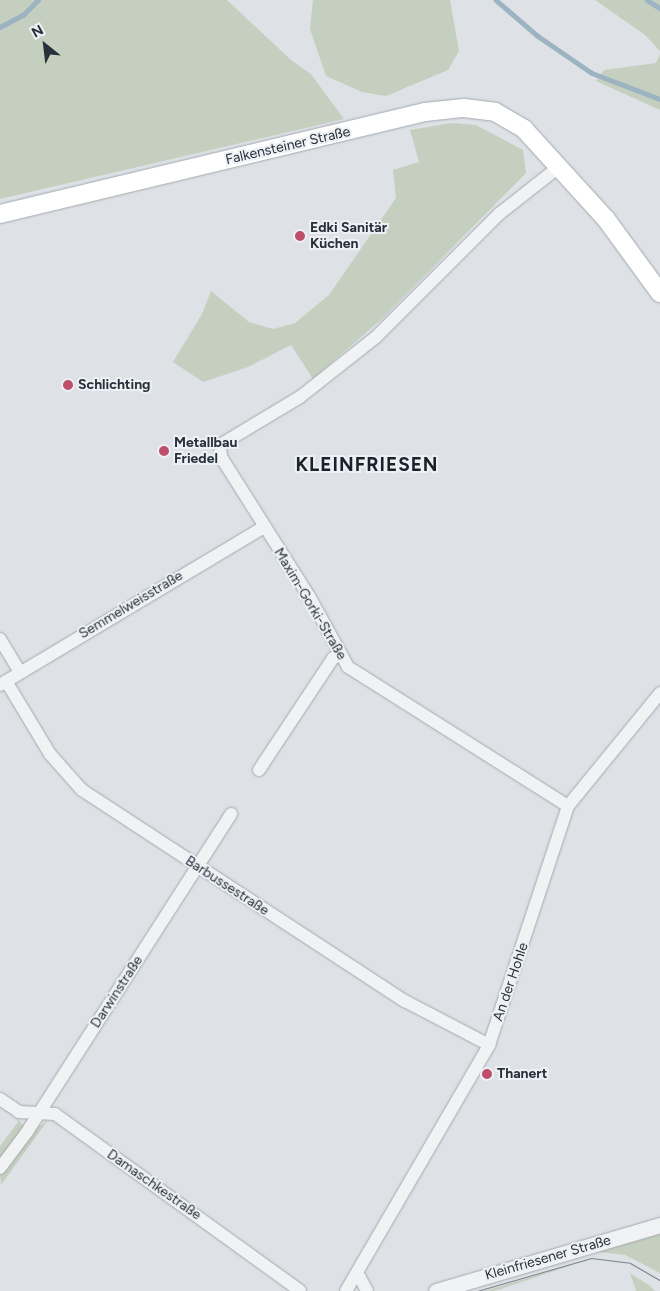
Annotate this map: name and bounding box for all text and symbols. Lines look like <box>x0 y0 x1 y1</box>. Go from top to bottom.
north arrow <box>20 20 70 70</box>
text: N <box>29 21 46 42</box>
street label: Falkensteiner Straße <box>224 123 352 169</box>
place label: Edki Sanitär Küchen <box>310 220 387 252</box>
marker: Edki Sanitär Küchen <box>294 230 306 242</box>
place label: Schlichting <box>78 377 151 393</box>
marker: Schlichting <box>62 379 74 391</box>
place label: Metallbau Friedel <box>174 435 237 468</box>
marker: Metallbau Friedel <box>158 445 170 457</box>
district label: KLEINFRIESEN <box>294 454 440 476</box>
street label: Maxim-Gorki-Straße <box>270 545 350 663</box>
street label: Semmelweisstraße <box>76 567 186 643</box>
street label: Barbussestraße <box>182 853 272 919</box>
street label: An der Hohle <box>490 941 532 1023</box>
street label: Darwinstraße <box>87 953 147 1031</box>
place label: Thanert <box>497 1066 547 1082</box>
marker: Thanert <box>481 1068 493 1080</box>
street label: Damaschkestraße <box>104 1146 204 1224</box>
street label: Kleinfriesener Straße <box>483 1232 613 1284</box>

